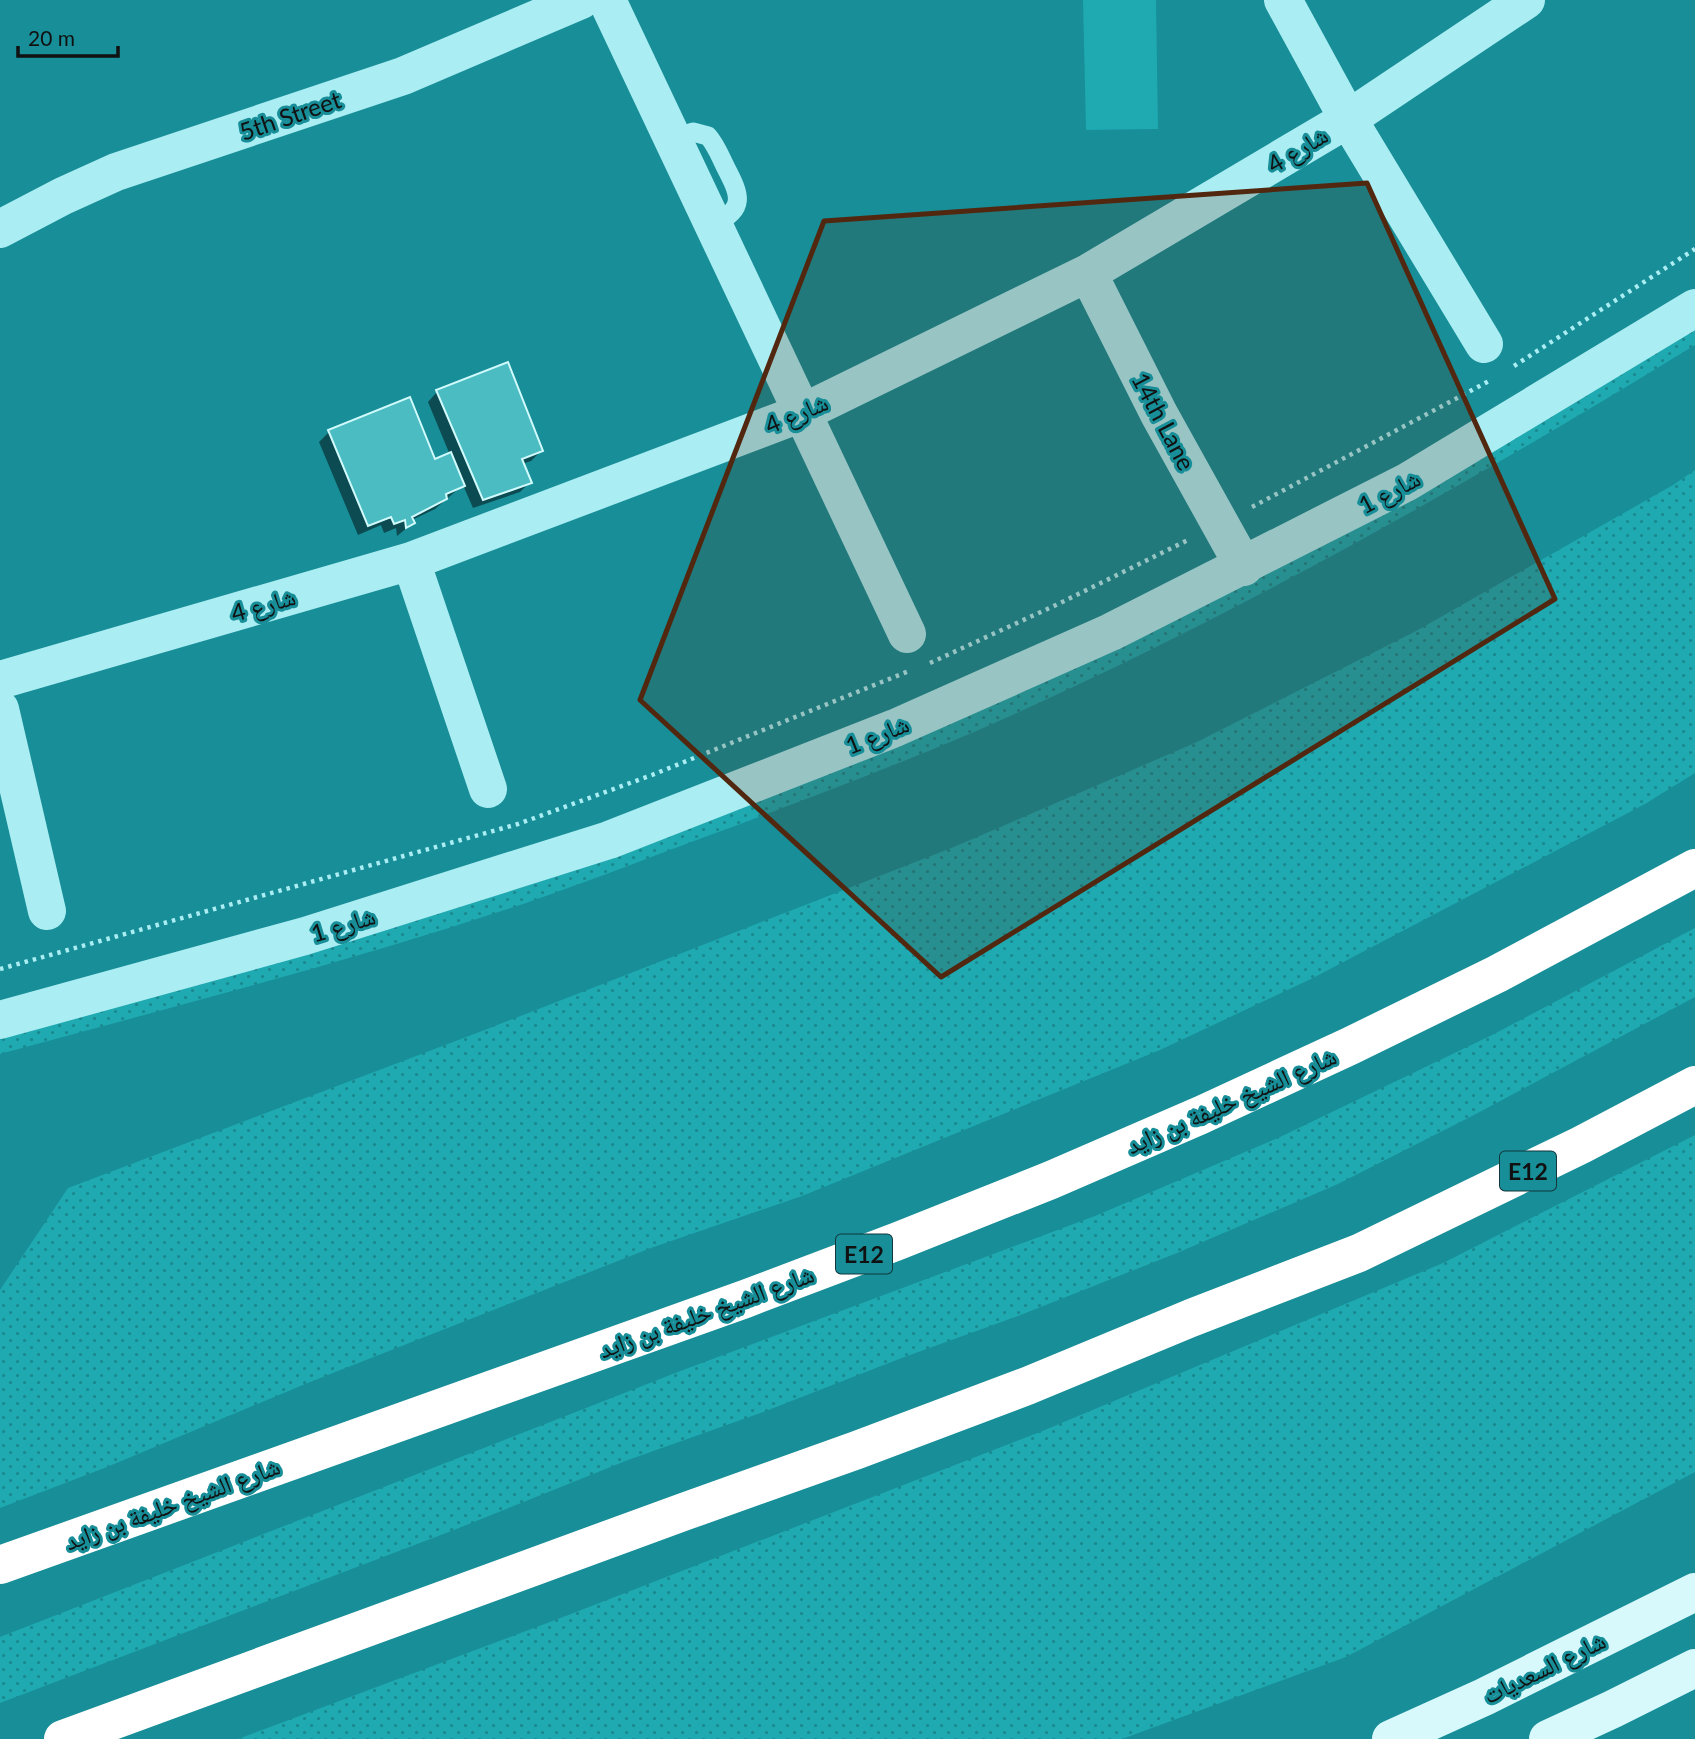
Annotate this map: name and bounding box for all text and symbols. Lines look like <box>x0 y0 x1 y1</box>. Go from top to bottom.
scale bar <box>18 14 117 58</box>
text: 20 m <box>28 25 75 50</box>
street label: 5th Street <box>236 84 345 146</box>
street label: شارع 4 <box>1261 120 1334 180</box>
street label: 14th Lane <box>1126 367 1202 475</box>
street label: شارع 4 <box>760 387 833 441</box>
street label: شارع 1 <box>1353 463 1426 521</box>
street label: شارع 4 <box>227 581 299 629</box>
street label: شارع 1 <box>841 708 914 762</box>
street label: شارع 1 <box>307 901 379 949</box>
street label: شارع الشيخ خليفة بن زايد <box>1122 1041 1341 1161</box>
road number: E12 <box>1500 1152 1556 1190</box>
road number: E12 <box>836 1234 892 1274</box>
street label: شارع الشيخ خليفة بن زايد <box>595 1259 818 1365</box>
street label: شارع الشيخ خليفة بن زايد <box>61 1451 284 1557</box>
street label: شارع السعديات <box>1478 1625 1611 1711</box>

